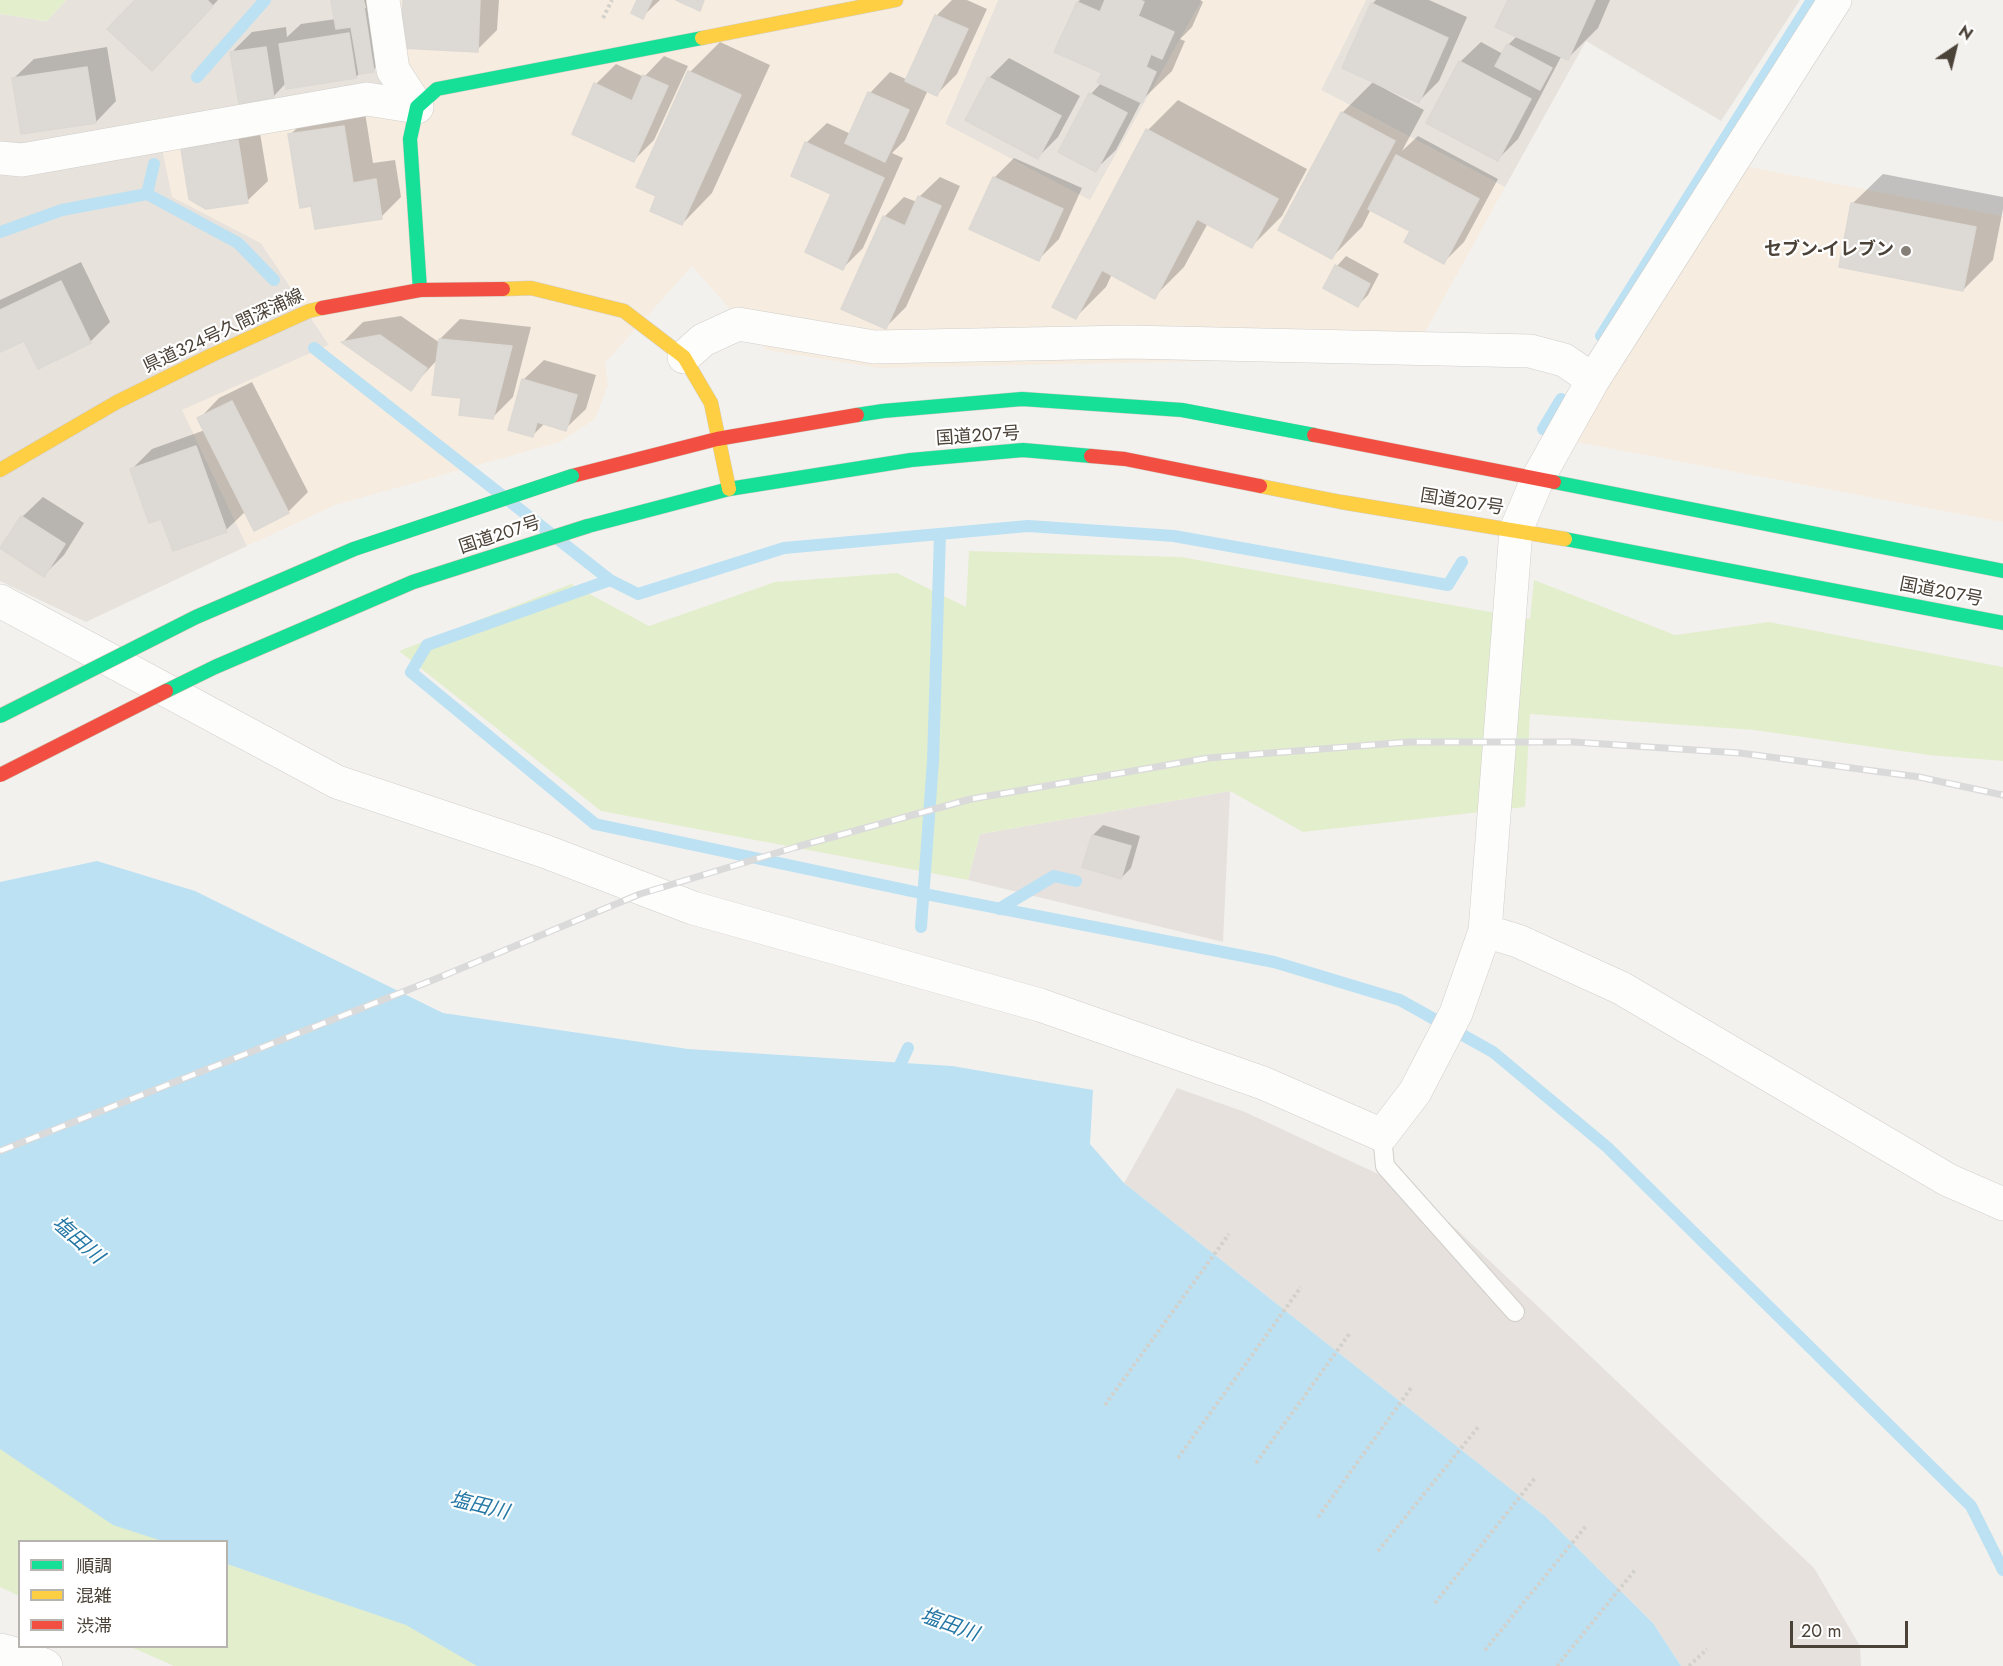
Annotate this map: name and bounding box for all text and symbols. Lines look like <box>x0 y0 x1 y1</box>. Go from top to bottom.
north arrow <box>1925 18 1985 78</box>
text: N <box>1954 20 1977 46</box>
place label: セブン-イレブン <box>1764 240 1894 262</box>
marker: セブン-イレブン <box>1899 244 1913 258</box>
street label: 県道324号久間深浦線 <box>140 285 308 379</box>
street label: 国道207号 <box>935 423 1021 451</box>
street label: 国道207号 <box>1419 486 1505 520</box>
street label: 国道207号 <box>456 513 544 559</box>
street label: 国道207号 <box>1897 574 1985 612</box>
water label: 塩田川 <box>46 1212 108 1270</box>
water label: 塩田川 <box>447 1488 511 1526</box>
legend <box>18 1540 228 1648</box>
text: 順調 <box>76 1553 112 1579</box>
text: 混雑 <box>76 1583 112 1609</box>
water label: 塩田川 <box>917 1604 981 1648</box>
scale bar <box>1793 1609 1912 1647</box>
text: 渋滞 <box>76 1613 112 1639</box>
text: 20 m <box>1801 1618 1841 1644</box>

